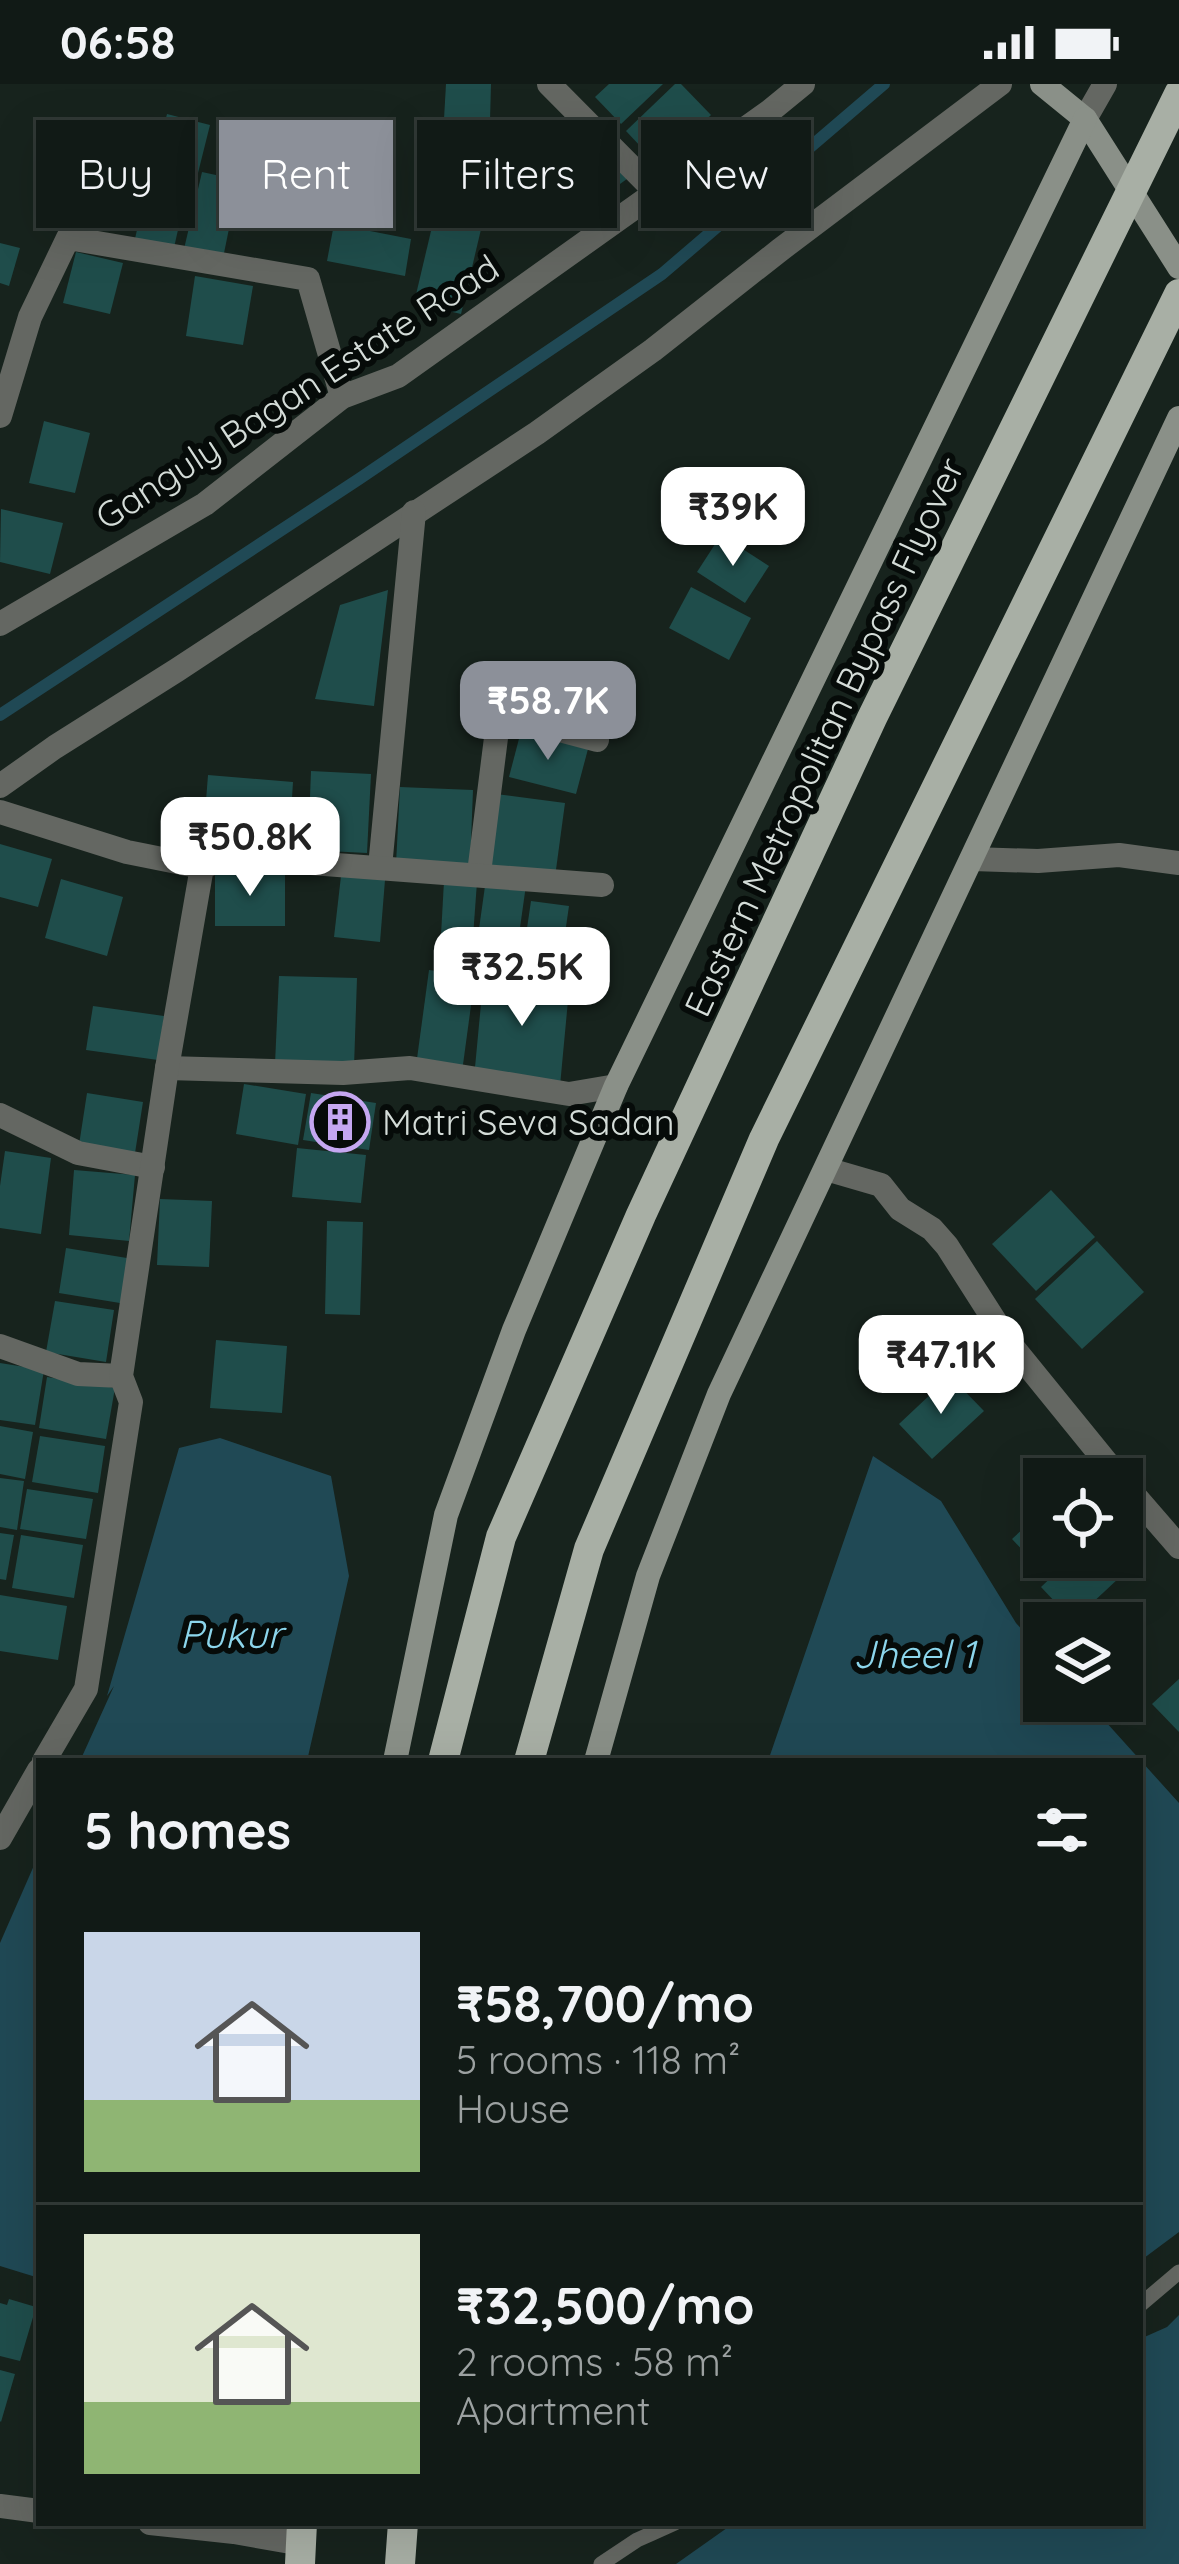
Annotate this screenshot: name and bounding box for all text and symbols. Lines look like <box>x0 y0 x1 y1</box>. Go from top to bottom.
text: 06:58 <box>60 14 175 70</box>
chip: Buy <box>36 120 195 228</box>
chip: Rent <box>219 120 393 228</box>
chip: Filters <box>417 120 617 228</box>
chip: New <box>641 120 811 228</box>
street label: Ganguly Bagan Estate Road <box>87 244 507 539</box>
street label: Eastern Metropolitan Bypass Flyover <box>674 450 973 1023</box>
pin: ₹39K <box>662 467 804 569</box>
text: ₹39K <box>688 481 778 530</box>
pin: ₹58.7K <box>450 661 646 763</box>
text: ₹58.7K <box>487 675 609 724</box>
pin: ₹50.8K <box>152 797 348 899</box>
text: ₹50.8K <box>188 811 312 860</box>
pin: ₹32.5K <box>424 927 620 1029</box>
text: ₹32.5K <box>461 941 583 990</box>
building icon: Matri Seva Sadan <box>309 1091 371 1153</box>
place label: Matri Seva Sadan <box>382 1099 675 1144</box>
pin: ₹47.1K <box>843 1315 1039 1417</box>
text: ₹47.1K <box>886 1329 996 1378</box>
map controls <box>1023 1458 1143 1722</box>
button: locate <box>1023 1458 1143 1578</box>
button: layers <box>1023 1602 1143 1722</box>
water label: Pukur <box>179 1609 288 1658</box>
water label: Jheel 1 <box>853 1629 978 1678</box>
icon: filters <box>1029 1797 1095 1863</box>
text: 5 homes <box>84 1798 291 1862</box>
text: ₹58,700/mo <box>456 1971 754 2035</box>
icon: home <box>180 1980 324 2124</box>
text: 5 rooms · 118 m² <box>456 2035 740 2084</box>
text: House <box>456 2084 570 2133</box>
text: ₹32,500/mo <box>456 2273 754 2337</box>
icon: home <box>180 2282 324 2426</box>
text: 2 rooms · 58 m² <box>456 2337 733 2386</box>
text: Apartment <box>456 2386 650 2435</box>

